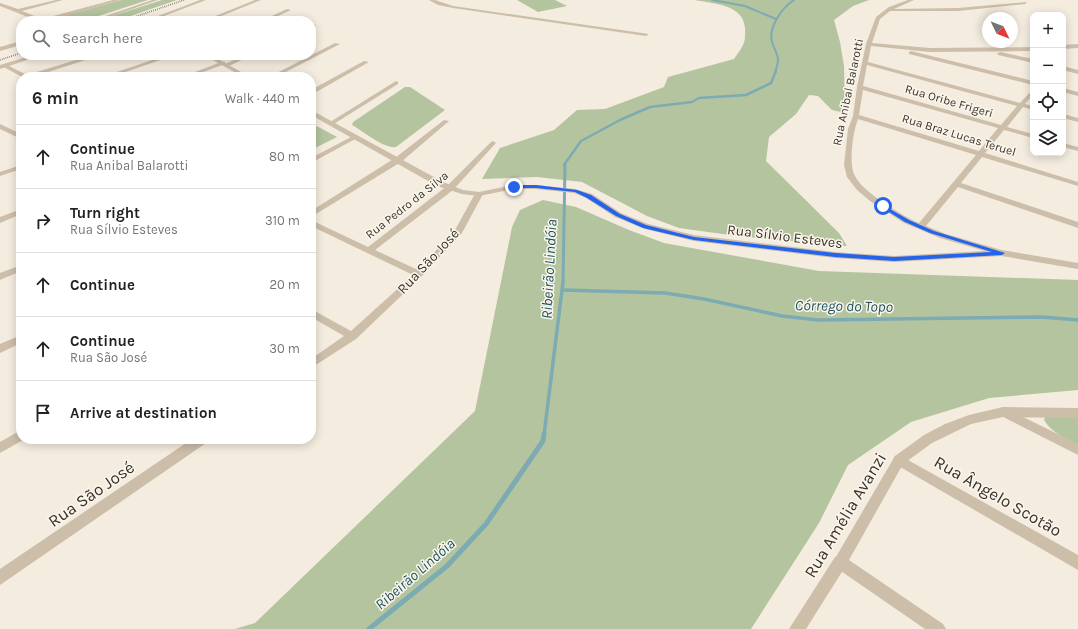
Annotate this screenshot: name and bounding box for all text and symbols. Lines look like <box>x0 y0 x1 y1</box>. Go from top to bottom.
north arrow <box>982 12 1018 48</box>
map controls <box>1030 12 1066 156</box>
button: + <box>1030 12 1066 48</box>
search box <box>16 16 316 60</box>
icon: search <box>30 27 52 49</box>
text: Search here <box>62 29 143 47</box>
street label: Rua Anibal Balarotti <box>830 37 866 147</box>
button: − <box>1030 48 1066 84</box>
street label: Rua Oribe Frigeri <box>903 82 995 120</box>
button: locate <box>1030 84 1066 120</box>
text: 6 min <box>32 88 79 108</box>
text: Walk · 440 m <box>225 91 300 106</box>
street label: Rua Braz Lucas Teruel <box>900 111 1018 159</box>
button: layers <box>1030 120 1066 156</box>
text: Continue <box>70 140 135 158</box>
icon: ahead <box>32 146 54 168</box>
text: 80 m <box>269 149 300 164</box>
text: Rua Anibal Balarotti <box>70 158 188 173</box>
street label: Rua Pedro da Silva <box>363 168 451 242</box>
route end <box>505 178 523 196</box>
route start <box>874 197 892 215</box>
text: Turn right <box>70 204 140 222</box>
icon: right <box>32 210 54 232</box>
text: 310 m <box>265 213 300 228</box>
water label: Ribeirão Lindóia <box>537 219 561 319</box>
street label: Rua Sílvio Esteves <box>726 221 844 252</box>
text: Rua Sílvio Esteves <box>70 222 178 237</box>
street label: Rua São José <box>394 225 463 298</box>
icon: ahead <box>32 274 54 296</box>
text: Continue <box>70 276 135 294</box>
text: 20 m <box>270 277 300 292</box>
water label: Córrego do Topo <box>795 296 894 316</box>
text: Continue <box>70 332 135 350</box>
icon: ahead <box>32 338 54 360</box>
text: 30 m <box>269 341 300 356</box>
text: Rua São José <box>70 350 147 365</box>
icon: arrive <box>32 402 54 424</box>
text: Arrive at destination <box>70 404 217 422</box>
street label: Rua Amélia Avanzi <box>800 449 890 581</box>
street label: Rua Ângelo Scotão <box>931 451 1065 541</box>
street label: Rua São José <box>44 457 138 531</box>
water label: Ribeirão Lindóia <box>371 534 459 614</box>

